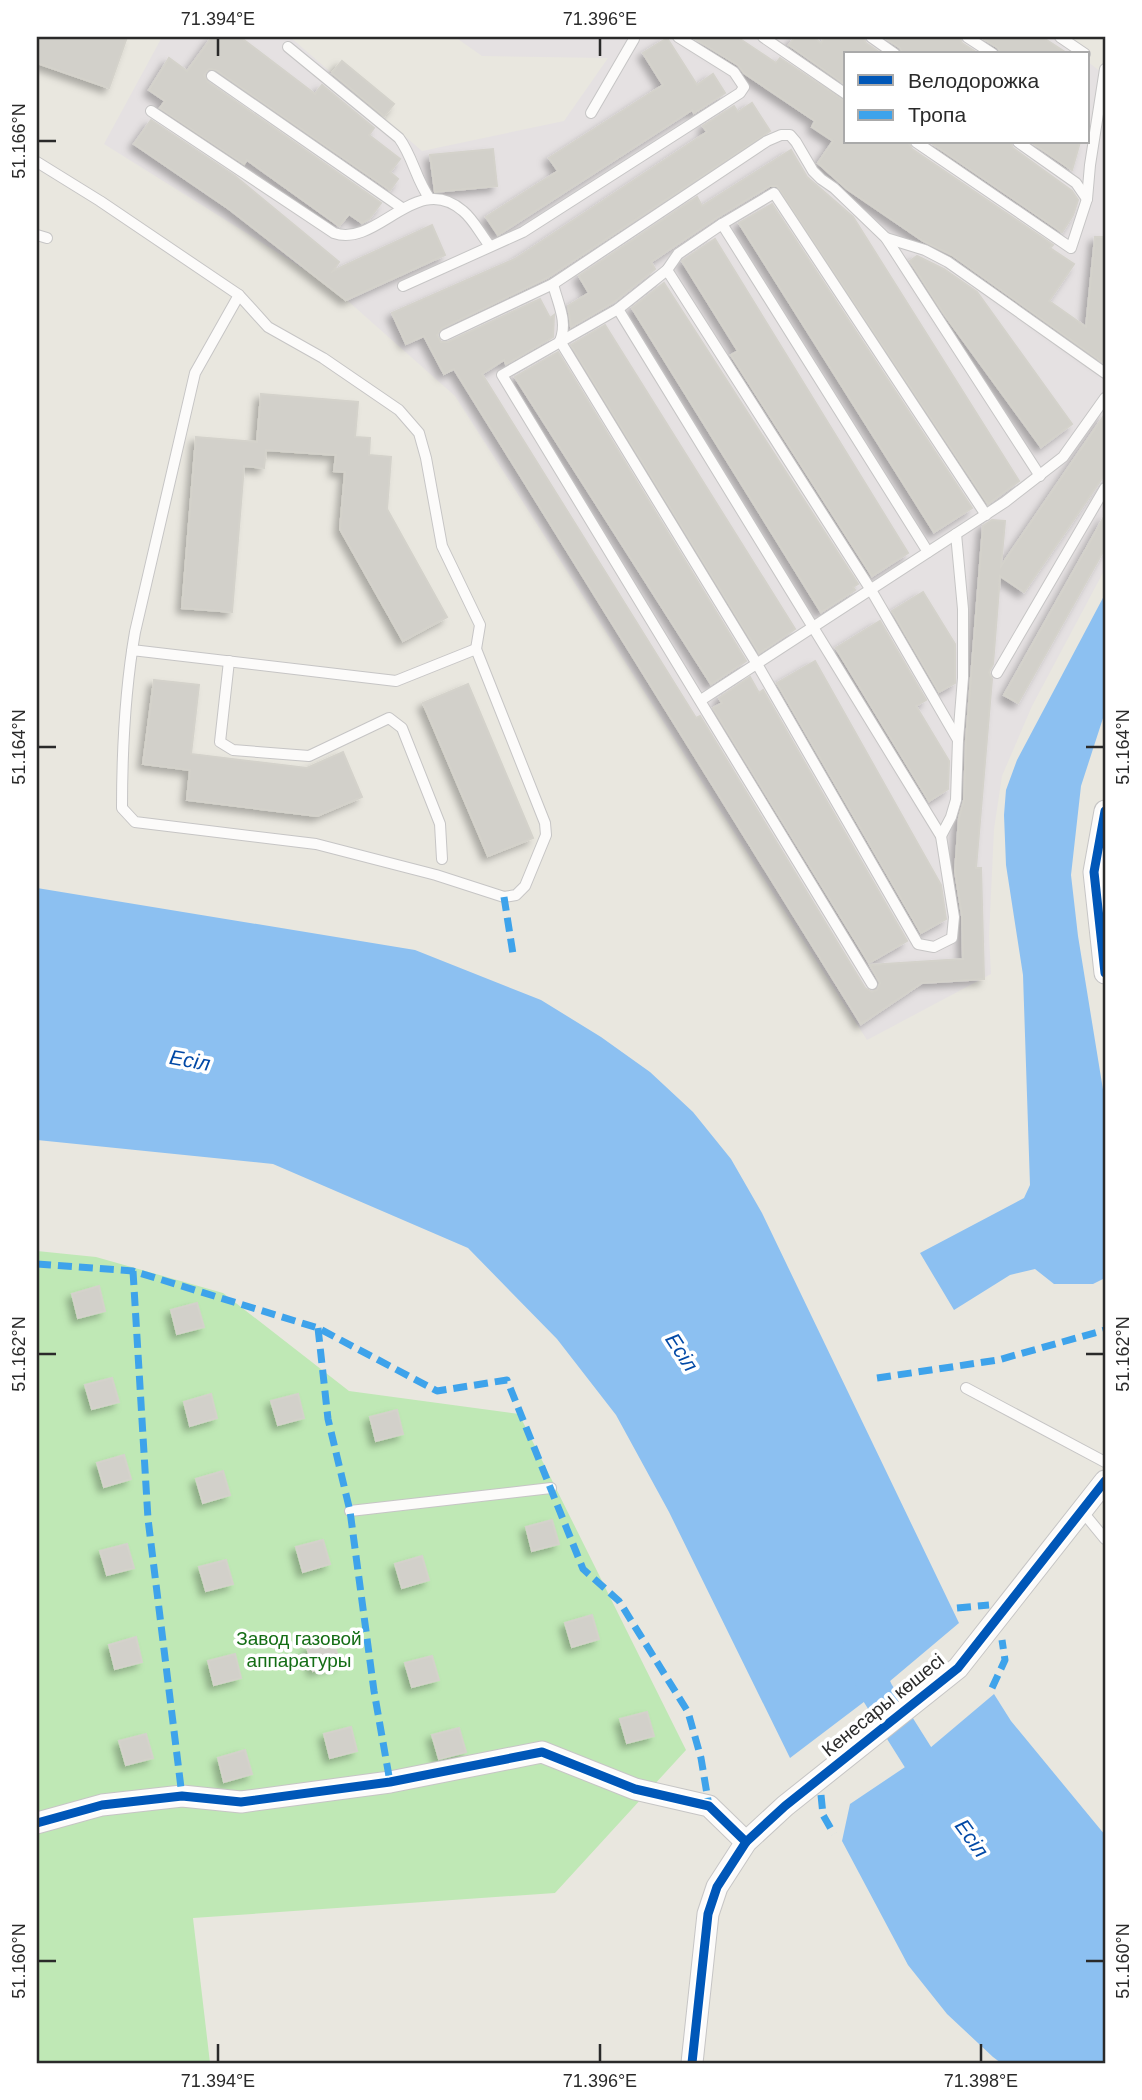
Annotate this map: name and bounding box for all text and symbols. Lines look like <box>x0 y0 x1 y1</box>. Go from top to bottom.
text: 71.394°E <box>181 9 255 29</box>
text: 71.396°E <box>563 9 637 29</box>
legend <box>844 52 1090 144</box>
text: Велодорожка <box>908 69 1039 92</box>
text: 51.166°N <box>9 103 29 179</box>
text: Тропа <box>908 103 966 126</box>
text: 51.164°N <box>9 709 29 785</box>
text: 51.164°N <box>1113 709 1133 785</box>
water label: Есіл <box>168 1045 212 1075</box>
text: 51.162°N <box>9 1316 29 1392</box>
text: 51.162°N <box>1113 1316 1133 1392</box>
water label: Есіл <box>661 1329 703 1376</box>
park label: Завод газовой аппаратуры <box>236 1628 362 1671</box>
street label: Кенесары көшесі <box>818 1649 948 1761</box>
water label: Есіл <box>951 1815 993 1861</box>
text: 51.160°N <box>9 1923 29 1999</box>
text: 51.160°N <box>1113 1923 1133 1999</box>
text: 71.394°E <box>181 2071 255 2091</box>
text: 71.396°E <box>563 2071 637 2091</box>
text: 71.398°E <box>944 2071 1018 2091</box>

